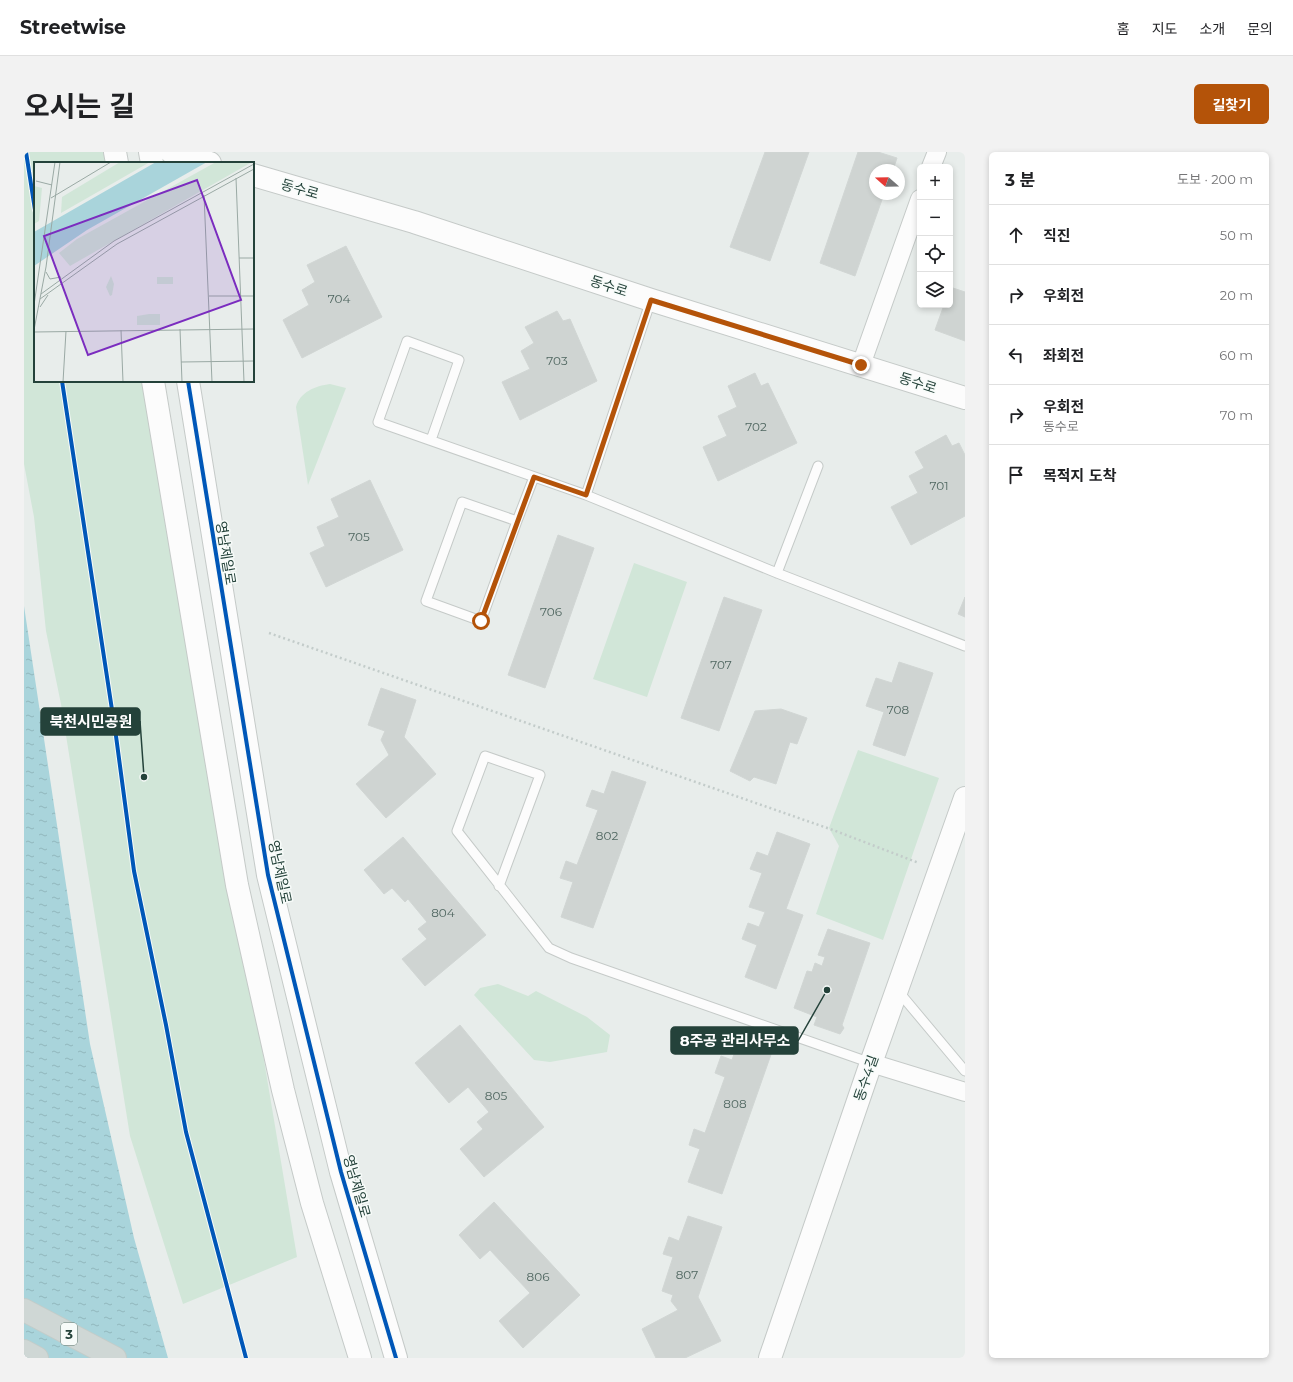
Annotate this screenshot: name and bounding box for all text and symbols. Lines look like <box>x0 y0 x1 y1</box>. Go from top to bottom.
text: Streetwise <box>20 16 126 39</box>
text: 홈 <box>1117 20 1130 38</box>
text: 지도 <box>1152 20 1177 38</box>
text: 소개 <box>1199 20 1225 38</box>
text: 문의 <box>1247 20 1273 38</box>
button: 길찾기 <box>1194 84 1269 124</box>
text: 오시는 길 <box>24 89 135 123</box>
inset map <box>34 162 254 382</box>
north arrow <box>869 164 905 200</box>
map controls <box>917 164 953 308</box>
button: + <box>917 164 953 200</box>
text: 3 분 <box>1005 170 1036 190</box>
text: 도보 · 200 m <box>1177 171 1253 187</box>
street label: 동수로 <box>279 175 321 203</box>
button: − <box>917 200 953 236</box>
icon: ahead <box>1005 224 1027 246</box>
text: 직진 <box>1043 226 1071 245</box>
text: 50 m <box>1220 227 1253 243</box>
button: locate <box>917 236 953 272</box>
street label: 동수로 <box>588 271 630 301</box>
button: layers <box>917 272 953 308</box>
icon: right <box>1005 284 1027 306</box>
text: 우회전 <box>1043 286 1084 305</box>
text: 20 m <box>1220 287 1253 303</box>
house number: 704 <box>328 291 350 306</box>
icon: left <box>1005 344 1027 366</box>
text: 좌회전 <box>1043 346 1084 365</box>
text: 60 m <box>1219 347 1253 363</box>
house number: 703 <box>546 353 568 368</box>
route end <box>852 356 870 374</box>
street label: 동수로 <box>897 368 939 398</box>
text: 우회전 <box>1043 397 1084 416</box>
icon: right <box>1005 404 1027 426</box>
text: 70 m <box>1220 407 1253 423</box>
text: 동수로 <box>1043 418 1079 434</box>
house number: 702 <box>745 419 767 434</box>
icon: arrive <box>1005 464 1027 486</box>
text: 목적지 도착 <box>1043 466 1116 485</box>
house number: 701 <box>929 478 949 493</box>
street label: 영남제일로 <box>212 520 240 586</box>
house number: 705 <box>348 529 370 544</box>
house number: 706 <box>540 604 562 619</box>
route start <box>472 612 490 630</box>
house number: 707 <box>710 657 732 672</box>
house number: 708 <box>887 702 910 717</box>
callout: 북천시민공원 <box>41 708 140 735</box>
text: 북천시민공원 <box>50 712 132 731</box>
house number: 802 <box>596 828 618 843</box>
street label: 영남제일로 <box>265 839 296 905</box>
house number: 804 <box>431 905 455 920</box>
callout: 8주공 관리사무소 <box>671 1027 798 1054</box>
text: 8주공 관리사무소 <box>680 1031 791 1050</box>
street label: 동수4길 <box>850 1052 882 1104</box>
house number: 805 <box>485 1088 507 1103</box>
house number: 808 <box>723 1096 747 1111</box>
street label: 영남제일로 <box>339 1153 375 1220</box>
house number: 807 <box>676 1267 698 1282</box>
house number: 806 <box>527 1269 549 1284</box>
road number: 3 <box>61 1323 77 1345</box>

